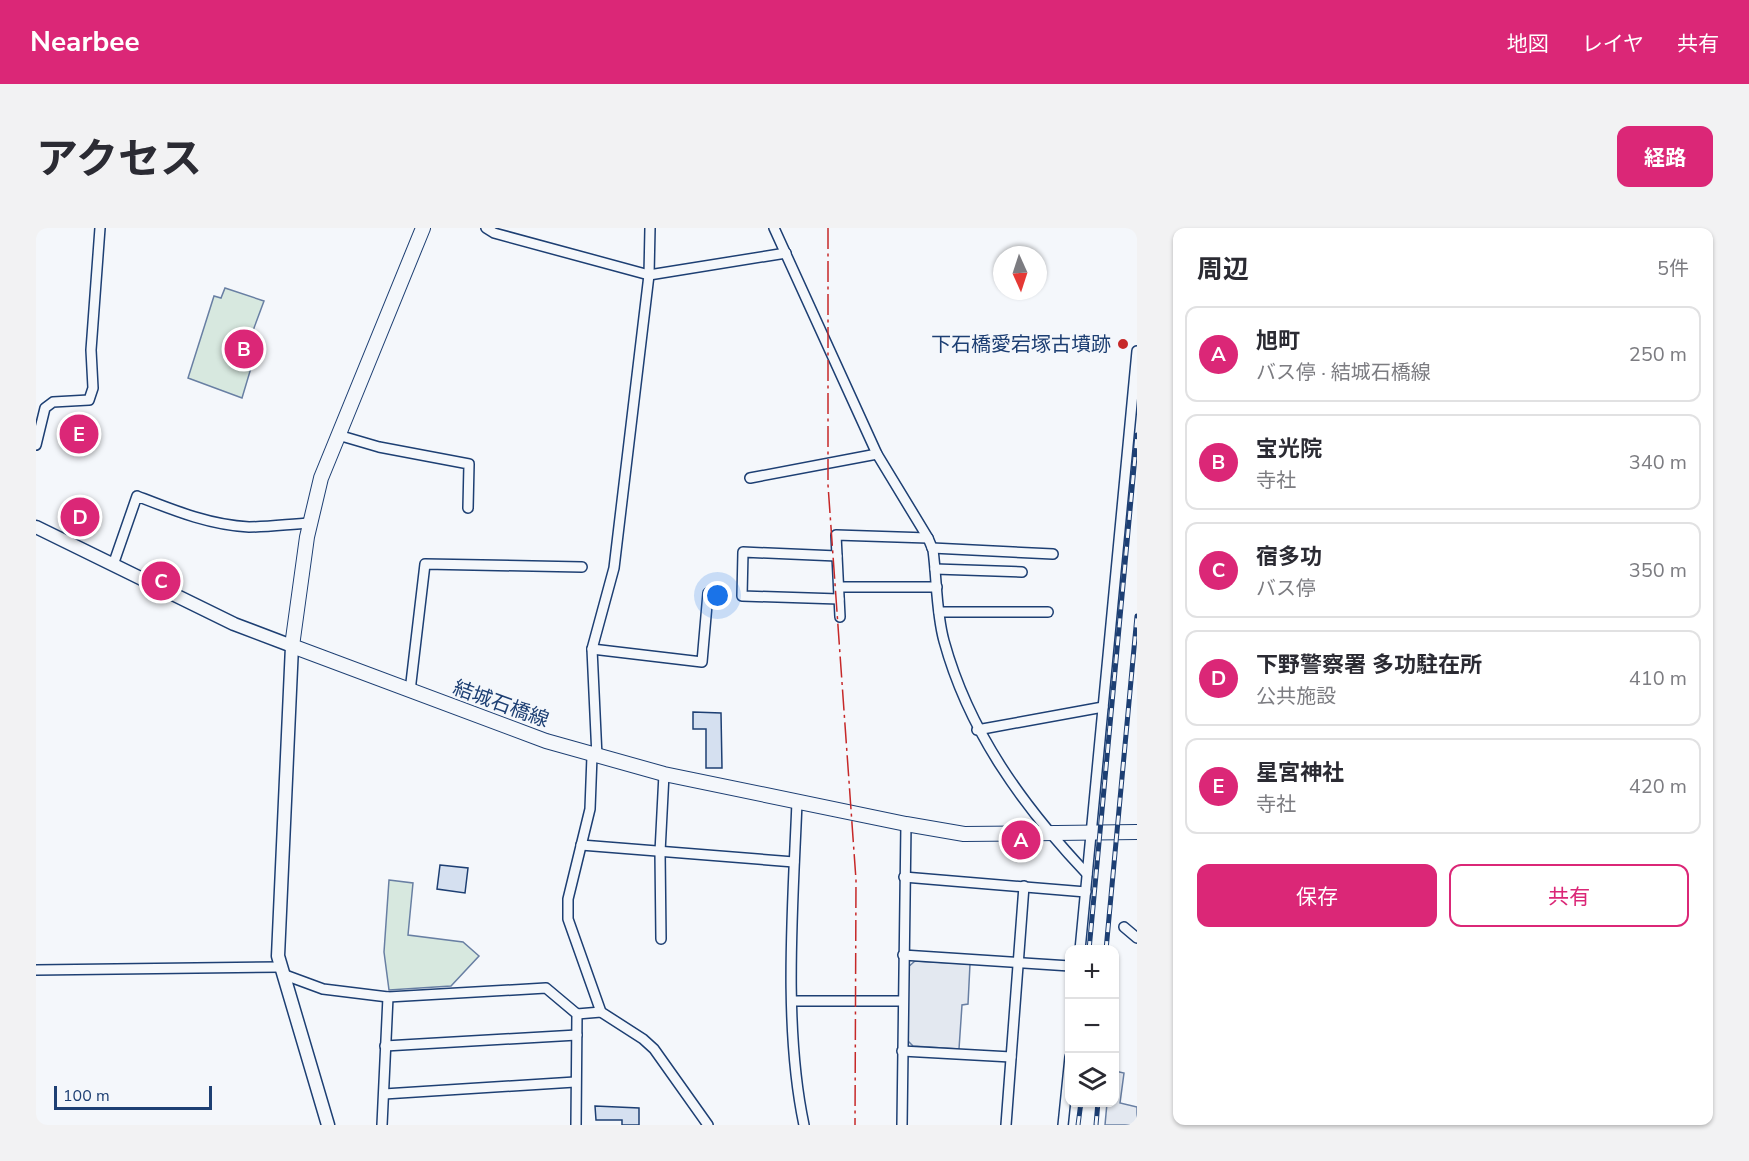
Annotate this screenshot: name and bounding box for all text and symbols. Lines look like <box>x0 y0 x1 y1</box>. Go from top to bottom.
text: Nearbee <box>30 23 140 61</box>
text: 地図 <box>1507 30 1549 58</box>
text: レイヤ <box>1582 30 1644 58</box>
text: 共有 <box>1677 30 1719 58</box>
button: 経路 <box>1617 126 1713 187</box>
text: アクセス <box>36 131 202 188</box>
north arrow <box>993 246 1047 300</box>
text: 周辺 <box>1197 252 1249 287</box>
text: 5件 <box>1657 255 1689 282</box>
pin: B <box>224 326 264 372</box>
text: 旭町 <box>1256 326 1300 356</box>
place label: 下石橋愛宕塚古墳跡 <box>931 331 1111 358</box>
marker: 下石橋愛宕塚古墳跡 <box>1116 337 1130 351</box>
text: A <box>1211 341 1226 368</box>
text: 250 m <box>1629 341 1687 368</box>
text: バス停 · 結城石橋線 <box>1256 359 1431 386</box>
pin: E <box>60 412 99 456</box>
text: 宝光院 <box>1256 434 1322 464</box>
text: B <box>1212 449 1225 476</box>
text: 340 m <box>1629 449 1687 476</box>
text: 寺社 <box>1256 467 1296 494</box>
pin: D <box>60 494 99 540</box>
text: 宿多功 <box>1256 542 1322 572</box>
text: C <box>1212 557 1225 584</box>
text: 350 m <box>1629 557 1687 584</box>
pin: C <box>142 558 180 604</box>
text: バス停 <box>1256 575 1316 602</box>
your location <box>703 581 732 610</box>
text: 下野警察署 多功駐在所 <box>1256 650 1482 680</box>
text: D <box>1211 665 1226 692</box>
text: 410 m <box>1629 665 1687 692</box>
street label: 結城石橋線 <box>449 674 553 734</box>
text: 公共施設 <box>1256 683 1336 710</box>
text: 星宮神社 <box>1256 758 1344 788</box>
text: E <box>1213 773 1224 800</box>
text: 420 m <box>1629 773 1687 800</box>
text: 寺社 <box>1256 791 1296 818</box>
pin: A <box>1002 818 1040 862</box>
button: 保存 <box>1197 864 1437 927</box>
button: 共有 <box>1449 864 1689 927</box>
map controls <box>1065 945 1119 1107</box>
button: + <box>1065 945 1119 999</box>
button: − <box>1065 999 1119 1053</box>
button: layers <box>1065 1053 1119 1107</box>
scale bar <box>54 1083 212 1110</box>
text: 100 m <box>63 1085 110 1107</box>

